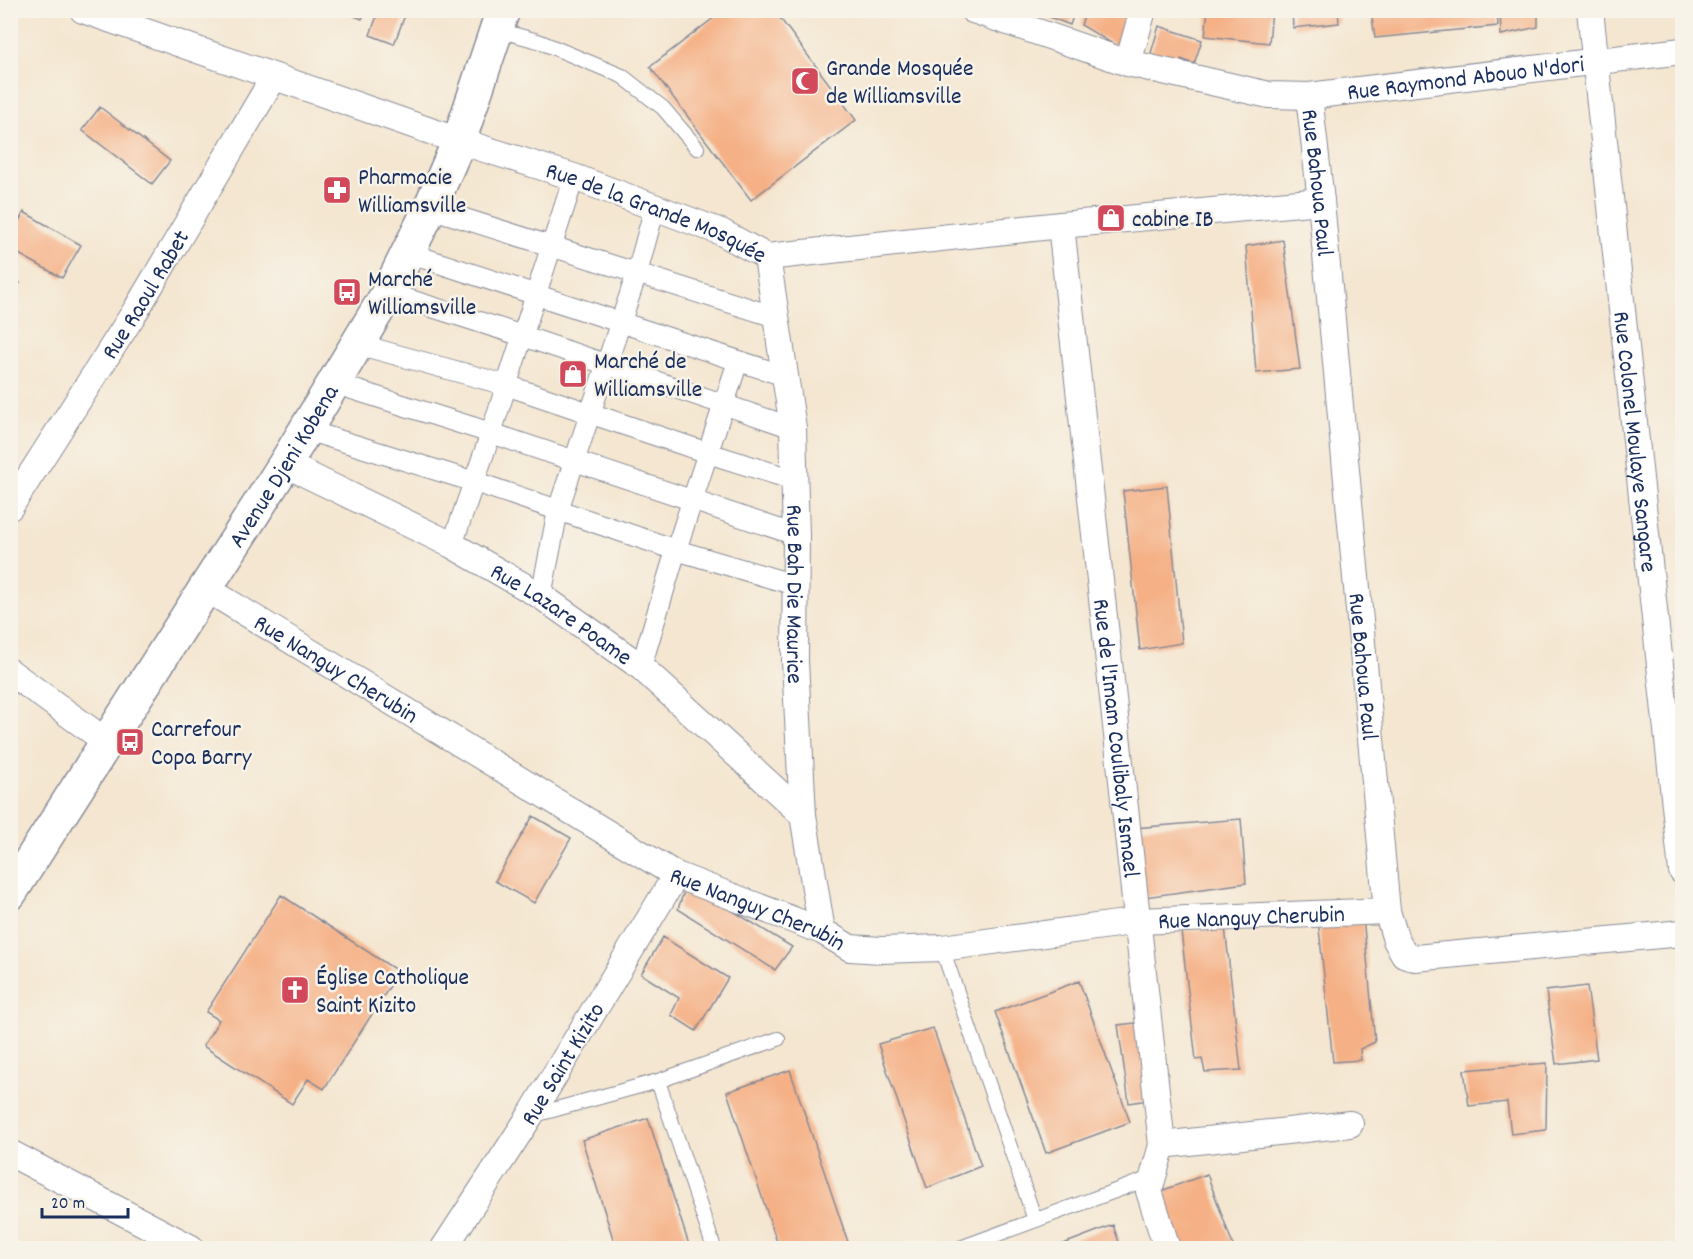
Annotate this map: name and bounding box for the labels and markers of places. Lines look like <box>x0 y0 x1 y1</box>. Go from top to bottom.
place label: Grande Mosquée de Williamsville <box>826 53 973 115</box>
mosque icon: Grande Mosquée de Williamsville <box>789 65 821 97</box>
place label: Pharmacie Williamsville <box>358 162 466 224</box>
pharmacy icon: Pharmacie Williamsville <box>321 174 353 206</box>
shop icon: cabine IB <box>1095 202 1127 234</box>
place label: cabine IB <box>1132 204 1214 238</box>
place label: Marché Williamsville <box>368 264 476 326</box>
bus stop icon: Marché Williamsville <box>331 276 363 308</box>
place label: Marché de Williamsville <box>594 346 702 408</box>
shop icon: Marché de Williamsville <box>557 358 589 390</box>
place label: Carrefour Copa Barry <box>151 714 253 776</box>
bus stop icon: Carrefour Copa Barry <box>114 726 146 758</box>
place label: Église Catholique Saint Kizito <box>316 962 469 1024</box>
church icon: Église Catholique Saint Kizito <box>279 974 311 1006</box>

